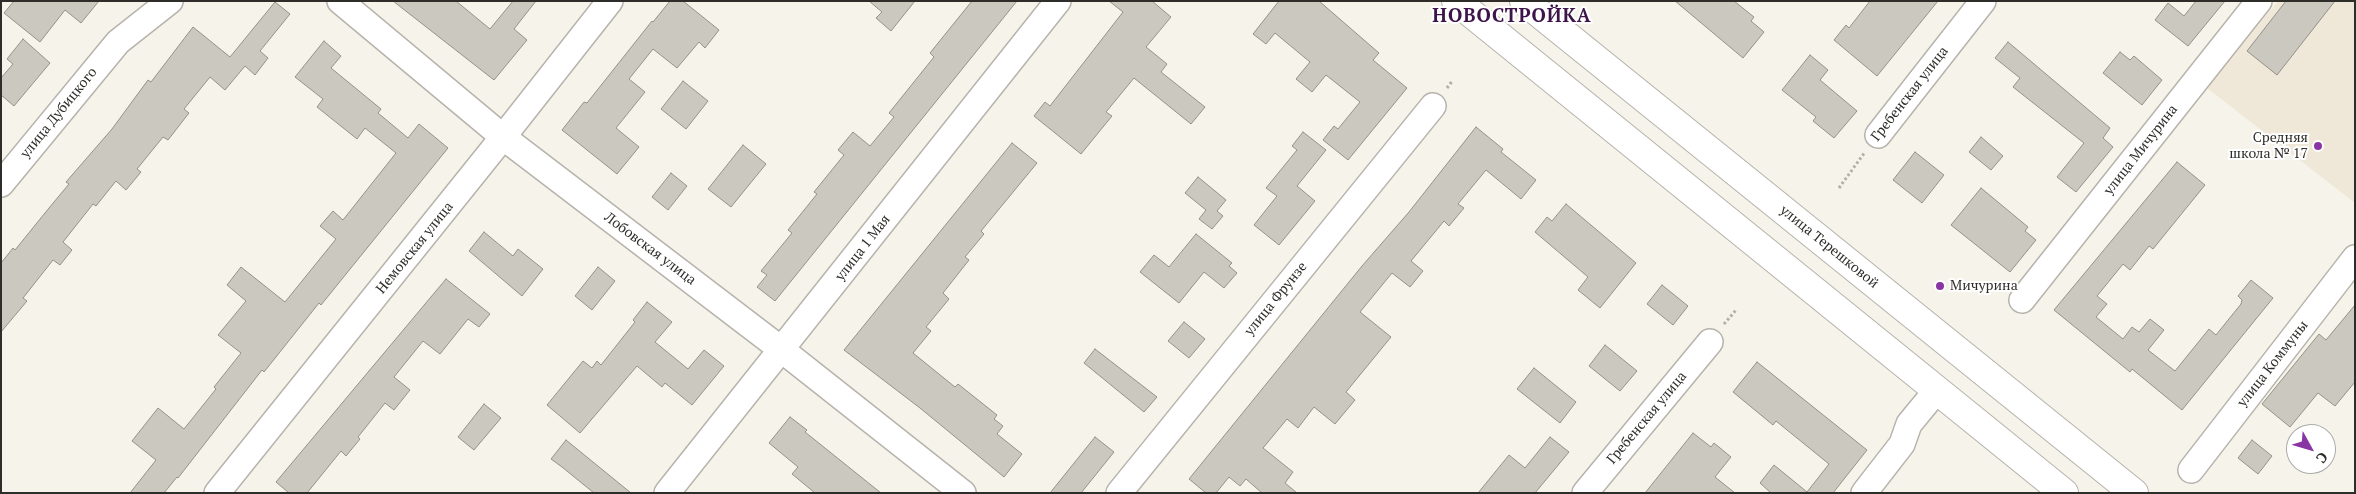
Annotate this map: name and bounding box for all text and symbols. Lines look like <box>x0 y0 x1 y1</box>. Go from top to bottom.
district label: НОВОСТРОЙКА <box>1431 6 1593 28</box>
street label: Гребенская улица <box>1868 43 1952 145</box>
street label: улица Дубицкого <box>17 64 101 162</box>
street label: улица Мичурина <box>2101 102 2181 198</box>
place label: Средняя школа № 17 <box>2229 130 2308 162</box>
marker: Средняя школа № 17 <box>2312 140 2324 152</box>
street label: Немовская улица <box>373 199 457 297</box>
street label: улица Терешковой <box>1776 202 1882 292</box>
street label: Лобовская улица <box>601 209 699 289</box>
street label: улица 1 Мая <box>832 212 894 284</box>
street label: улица Фрунзе <box>1241 259 1311 339</box>
place label: Мичурина <box>1950 278 2018 294</box>
marker: Мичурина <box>1934 280 1946 292</box>
street label: улица Коммуны <box>2234 317 2312 411</box>
street label: Гребенская улица <box>1603 368 1691 468</box>
north arrow <box>2286 424 2336 474</box>
text: С <box>2312 449 2333 468</box>

